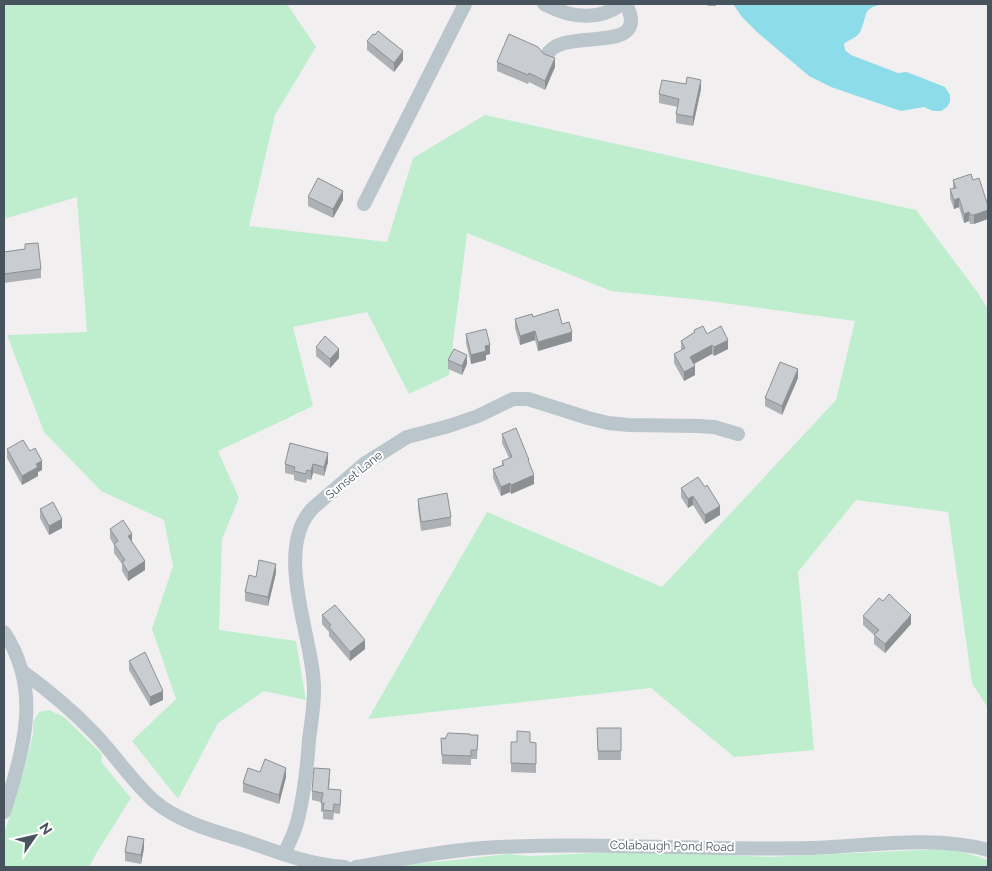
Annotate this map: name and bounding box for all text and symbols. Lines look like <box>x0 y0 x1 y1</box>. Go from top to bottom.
street label: Sunset Lane <box>323 448 385 502</box>
north arrow <box>10 811 60 861</box>
text: N <box>36 820 55 838</box>
street label: Colabaugh Pond Road <box>610 838 734 854</box>

